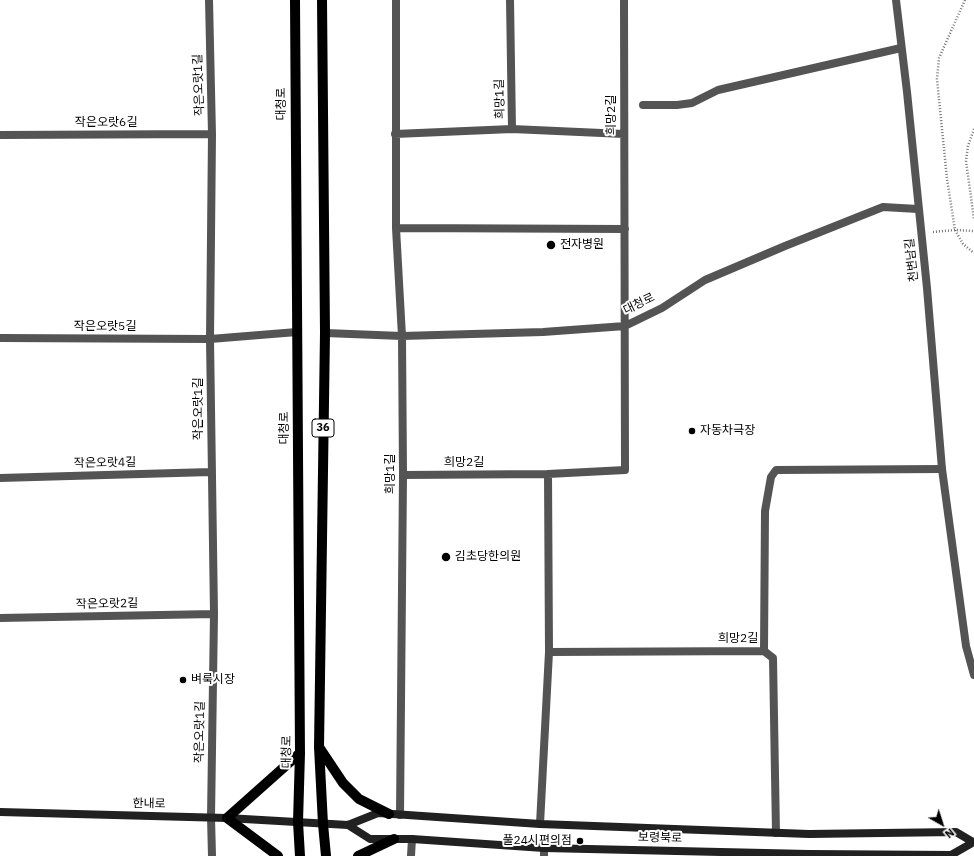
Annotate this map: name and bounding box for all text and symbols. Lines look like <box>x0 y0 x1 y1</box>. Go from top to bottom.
street label: 작은오랏1길 <box>191 54 207 116</box>
street label: 희망1길 <box>492 79 508 119</box>
street label: 대청로 <box>275 87 289 121</box>
street label: 희망2길 <box>605 95 619 135</box>
street label: 작은오랏6길 <box>75 116 137 130</box>
street label: 천변남길 <box>903 237 921 283</box>
place label: 전자병원 <box>560 238 604 252</box>
marker: 전자병원 <box>545 239 557 251</box>
street label: 대청로 <box>621 290 657 318</box>
street label: 작은오랏5길 <box>74 320 136 334</box>
street label: 작은오랏1길 <box>192 378 206 440</box>
street label: 대청로 <box>278 411 292 445</box>
road number: 36 <box>312 419 334 437</box>
place label: 자동차극장 <box>700 424 755 438</box>
marker: 자동차극장 <box>687 426 697 436</box>
street label: 희망1길 <box>384 454 398 494</box>
street label: 작은오랏4길 <box>74 455 136 471</box>
street label: 희망2길 <box>444 456 484 470</box>
place label: 김초당한의원 <box>455 550 521 564</box>
marker: 김초당한의원 <box>440 551 452 563</box>
street label: 작은오랏2길 <box>76 596 138 612</box>
street label: 희망2길 <box>718 632 758 646</box>
place label: 벼룩시장 <box>191 673 235 687</box>
marker: 벼룩시장 <box>178 675 188 685</box>
street label: 작은오랏1길 <box>192 701 208 763</box>
street label: 대청로 <box>280 735 294 769</box>
street label: 한내로 <box>132 797 166 811</box>
north arrow <box>922 804 962 844</box>
text: N <box>942 825 957 841</box>
street label: 보령북로 <box>638 830 682 846</box>
place label: 풀24시편의점 <box>502 834 572 848</box>
marker: 풀24시편의점 <box>575 836 585 846</box>

